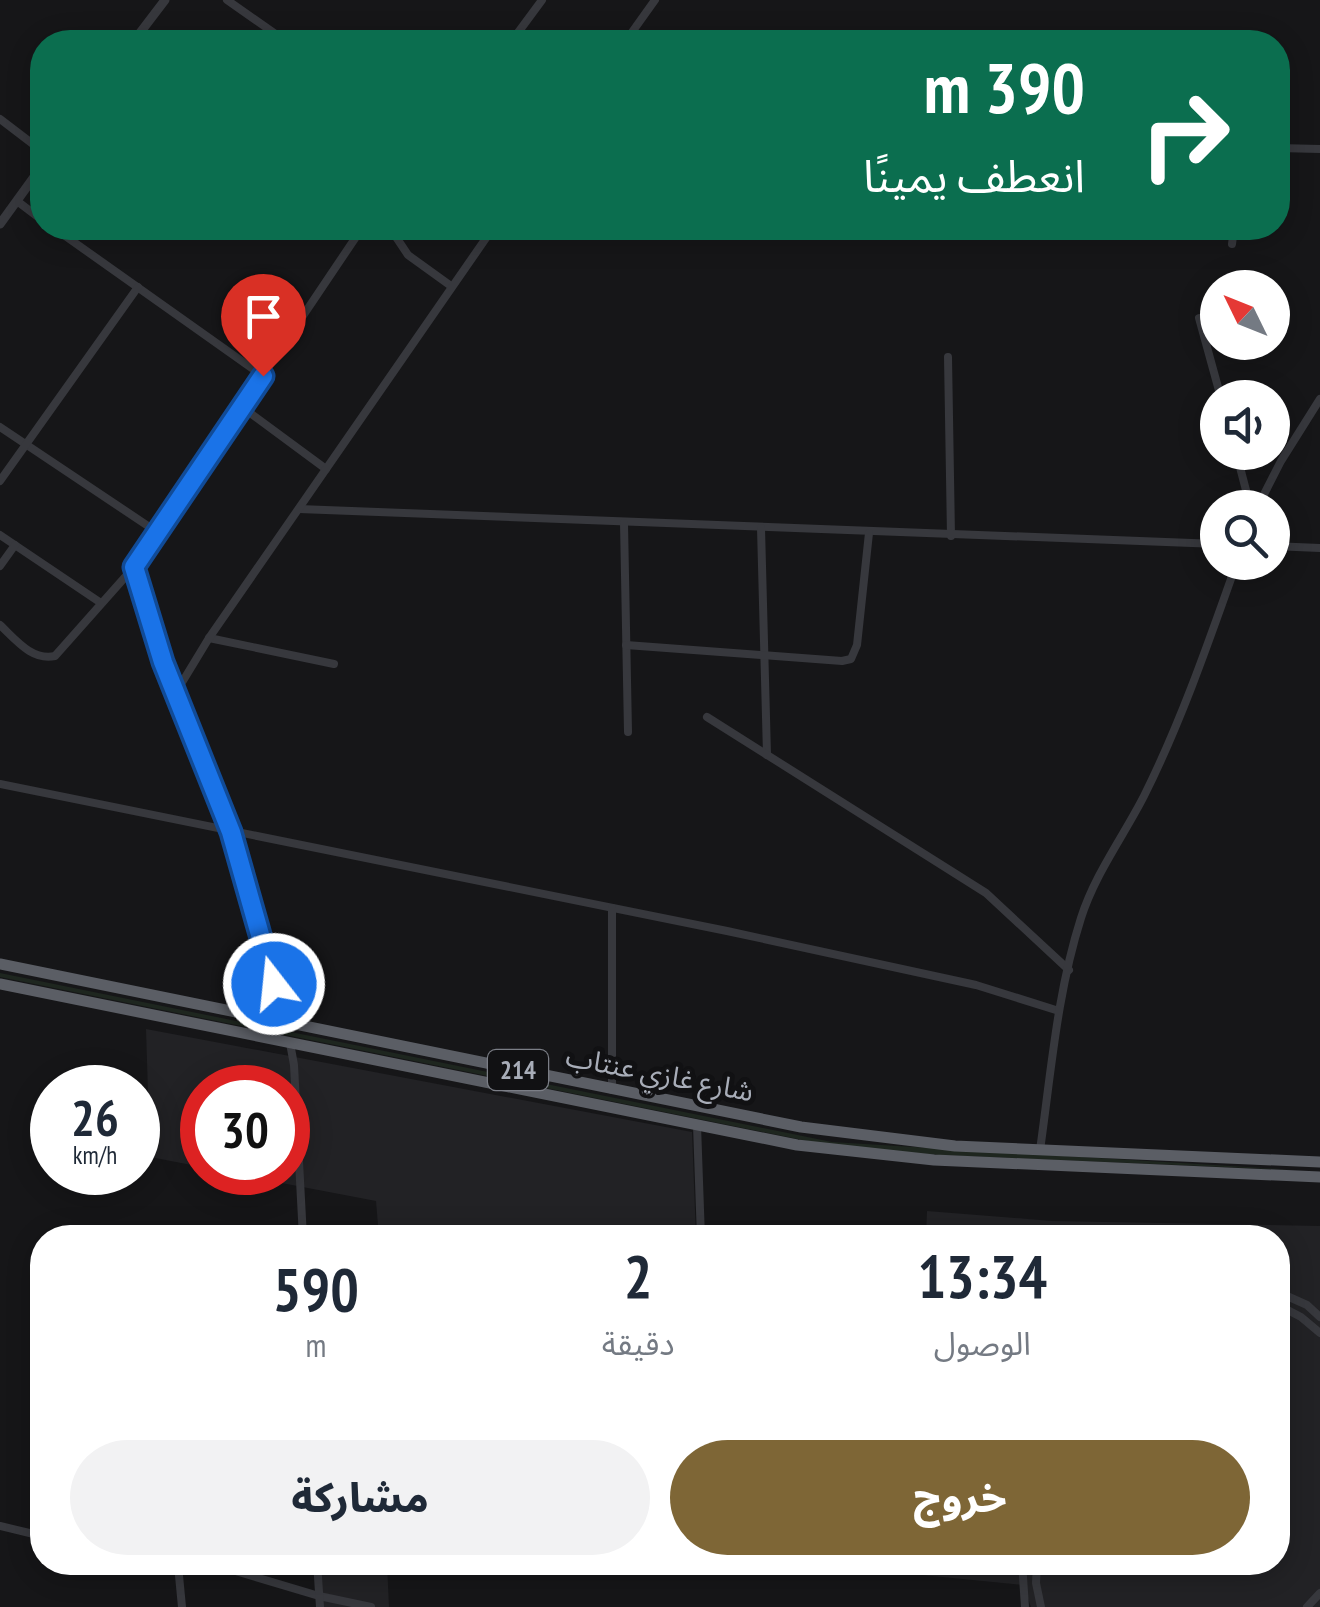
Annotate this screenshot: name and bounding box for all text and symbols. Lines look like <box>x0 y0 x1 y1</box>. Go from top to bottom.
text: 390 m <box>924 42 1085 132</box>
icon: right <box>1120 70 1250 200</box>
text: انعطف يمينًا <box>863 146 1085 204</box>
north arrow <box>1200 270 1290 360</box>
map controls <box>1200 270 1290 580</box>
pin <box>221 274 306 377</box>
icon: arrive <box>236 289 291 344</box>
button: sound <box>1200 380 1290 470</box>
button: search <box>1200 490 1290 580</box>
position arrow <box>222 932 326 1036</box>
street label: شارع غازي عنتاب <box>562 1037 757 1113</box>
road number: 214 <box>488 1050 548 1090</box>
speed limit sign: 30 <box>180 1065 310 1195</box>
text: 26 <box>71 1085 119 1150</box>
text: km/h <box>73 1139 117 1171</box>
text: 2 <box>624 1237 652 1315</box>
text: 13:34 <box>917 1237 1047 1315</box>
text: 590 <box>273 1250 359 1328</box>
text: دقيقة <box>602 1322 675 1364</box>
text: الوصول <box>934 1322 1031 1364</box>
text: m <box>305 1324 326 1366</box>
button: مشاركة <box>70 1440 650 1555</box>
button: خروج <box>670 1440 1250 1555</box>

